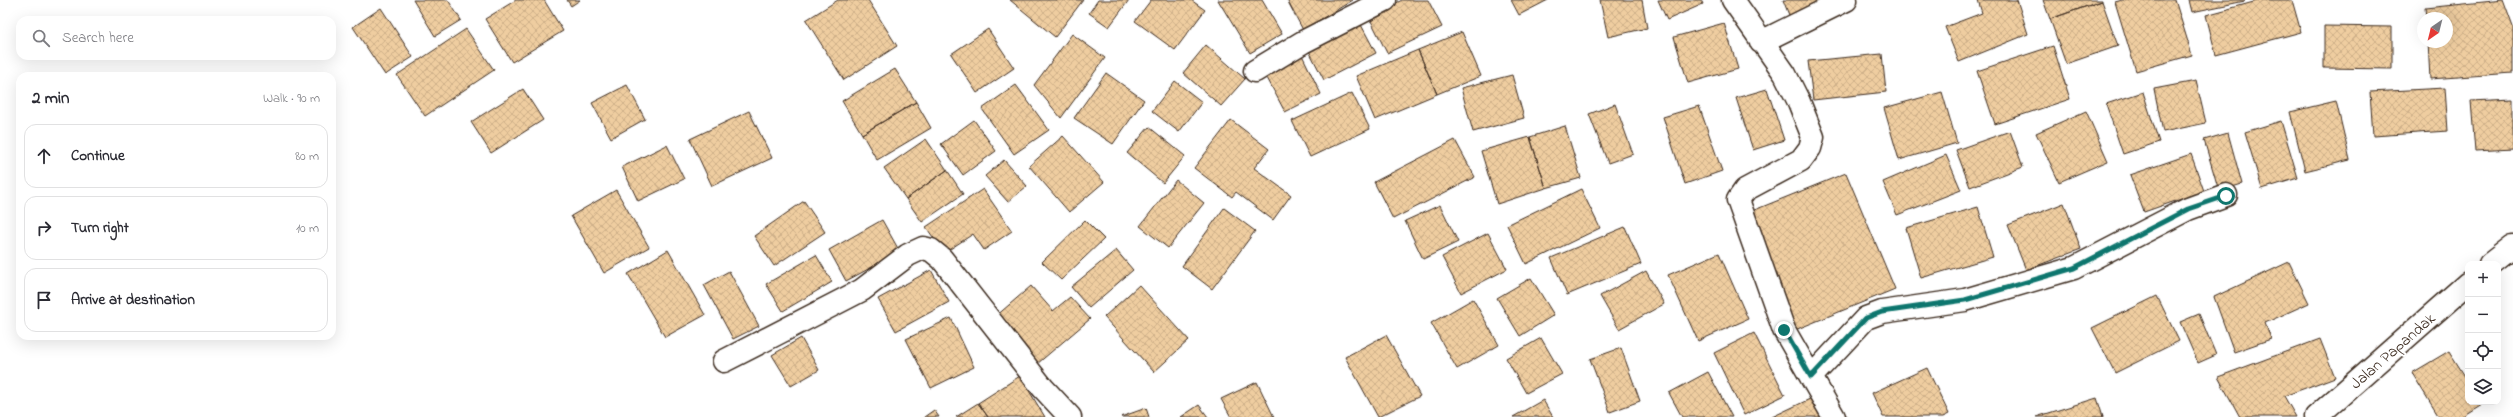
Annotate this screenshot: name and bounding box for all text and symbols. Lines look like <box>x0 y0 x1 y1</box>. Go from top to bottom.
north arrow <box>2417 12 2453 48</box>
search box <box>16 16 336 60</box>
icon: search <box>30 27 52 49</box>
text: Search here <box>62 27 134 49</box>
text: 2 min <box>32 86 69 111</box>
text: Walk · 90 m <box>263 89 320 108</box>
icon: ahead <box>33 145 55 167</box>
text: Continue <box>71 145 125 167</box>
text: 80 m <box>295 147 319 166</box>
route start <box>2217 187 2235 205</box>
icon: right <box>33 217 55 239</box>
text: Turn right <box>71 217 129 239</box>
text: 10 m <box>296 219 319 238</box>
map controls <box>2465 261 2501 405</box>
button: + <box>2465 261 2501 297</box>
icon: arrive <box>33 289 55 311</box>
text: Arrive at destination <box>71 289 195 311</box>
button: − <box>2465 297 2501 333</box>
street label: Jalan Papandak <box>2345 307 2442 395</box>
route end <box>1775 321 1793 339</box>
button: locate <box>2465 333 2501 369</box>
button: layers <box>2465 369 2501 405</box>

